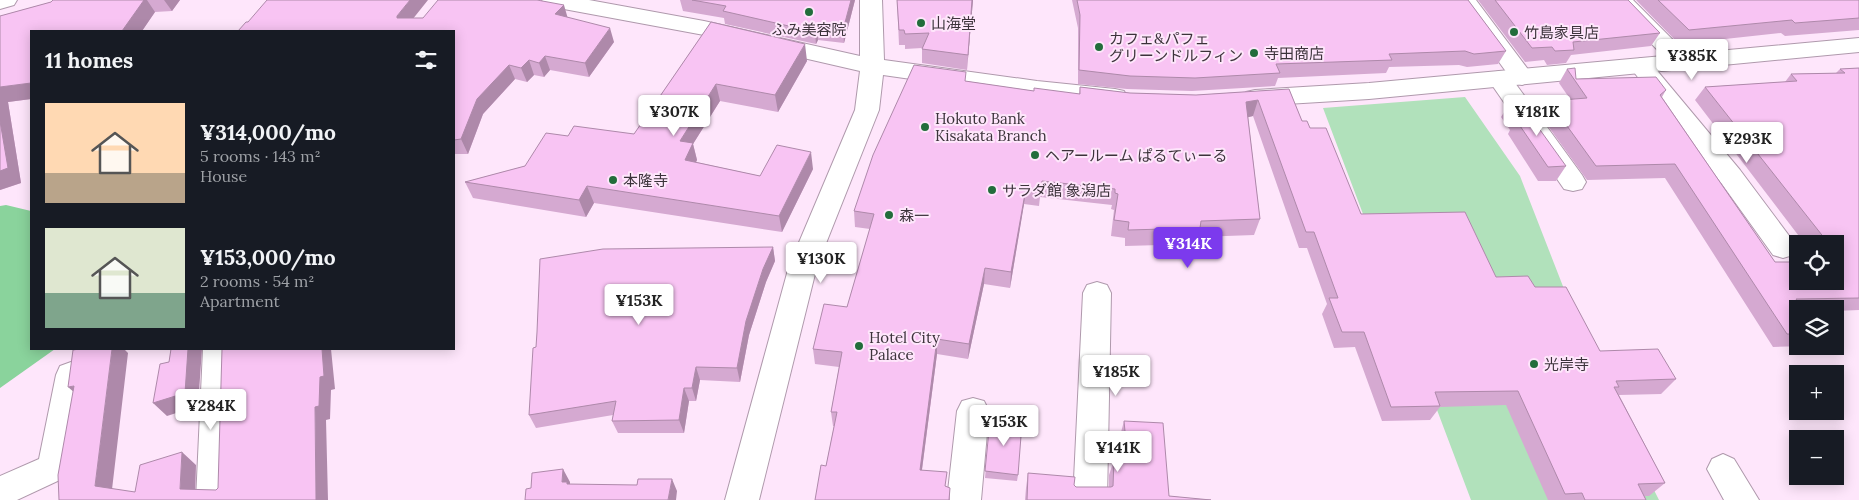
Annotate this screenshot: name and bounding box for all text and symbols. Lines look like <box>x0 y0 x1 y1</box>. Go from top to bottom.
marker: ふみ美容院 <box>803 6 815 18</box>
place label: 山海堂 <box>931 14 976 33</box>
marker: 山海堂 <box>915 17 927 29</box>
place label: ふみ美容院 <box>771 20 847 39</box>
place label: 竹島家具店 <box>1524 23 1599 42</box>
marker: 竹島家具店 <box>1508 26 1520 38</box>
place label: カフェ&パフェ グリーンドルフィン <box>1109 29 1243 65</box>
pin: ¥385K <box>1657 38 1727 81</box>
marker: カフェ&パフェ グリーンドルフィン <box>1093 41 1105 53</box>
place label: 寺田商店 <box>1264 44 1324 63</box>
text: ¥385K <box>1667 45 1717 65</box>
icon: filters <box>412 46 440 74</box>
text: 11 homes <box>45 47 133 74</box>
marker: 寺田商店 <box>1248 47 1260 59</box>
pin: ¥307K <box>639 94 709 137</box>
pin: ¥181K <box>1502 94 1572 137</box>
text: ¥307K <box>649 101 699 121</box>
text: ¥181K <box>1514 101 1560 121</box>
place label: Hokuto Bank Kisakata Branch <box>935 109 1047 145</box>
text: ¥314,000/mo <box>200 119 336 146</box>
marker: Hokuto Bank Kisakata Branch <box>919 121 931 133</box>
pin: ¥293K <box>1712 121 1782 164</box>
icon: home <box>85 123 145 183</box>
text: ¥293K <box>1722 128 1772 148</box>
text: 5 rooms · 143 m² <box>200 146 321 166</box>
place label: ヘアールーム ぱるてぃーる <box>1045 146 1228 165</box>
marker: ヘアールーム ぱるてぃーる <box>1029 149 1041 161</box>
text: House <box>200 166 247 186</box>
place label: 本隆寺 <box>623 171 668 190</box>
marker: 本隆寺 <box>607 174 619 186</box>
place label: サラダ館 象潟店 <box>1002 181 1111 200</box>
marker: サラダ館 象潟店 <box>986 184 998 196</box>
place label: 森一 <box>899 206 929 225</box>
marker: 森一 <box>883 209 895 221</box>
pin: ¥314K <box>1153 226 1223 269</box>
text: ¥314K <box>1164 233 1212 253</box>
map controls <box>1789 235 1844 485</box>
button: locate <box>1789 235 1844 290</box>
pin: ¥130K <box>786 242 856 284</box>
text: ¥153,000/mo <box>200 244 336 271</box>
icon: home <box>85 248 145 308</box>
text: ¥130K <box>797 248 845 268</box>
text: 2 rooms · 54 m² <box>200 271 315 291</box>
pin: ¥153K <box>604 284 674 326</box>
text: ¥153K <box>615 290 663 310</box>
text: Apartment <box>200 291 280 311</box>
button: layers <box>1789 300 1844 355</box>
place label: Hotel City Palace <box>869 328 940 364</box>
marker: Hotel City Palace <box>853 340 865 352</box>
pin: ¥185K <box>1081 354 1151 397</box>
place label: 光岸寺 <box>1544 355 1589 374</box>
marker: 光岸寺 <box>1528 358 1540 370</box>
text: ¥185K <box>1092 361 1140 381</box>
button: + <box>1789 365 1844 420</box>
pin: ¥284K <box>176 388 246 431</box>
text: ¥284K <box>186 395 236 415</box>
pin: ¥153K <box>969 404 1039 447</box>
text: ¥153K <box>980 411 1028 431</box>
pin: ¥141K <box>1083 430 1153 473</box>
button: − <box>1789 430 1844 485</box>
text: ¥141K <box>1096 437 1140 457</box>

